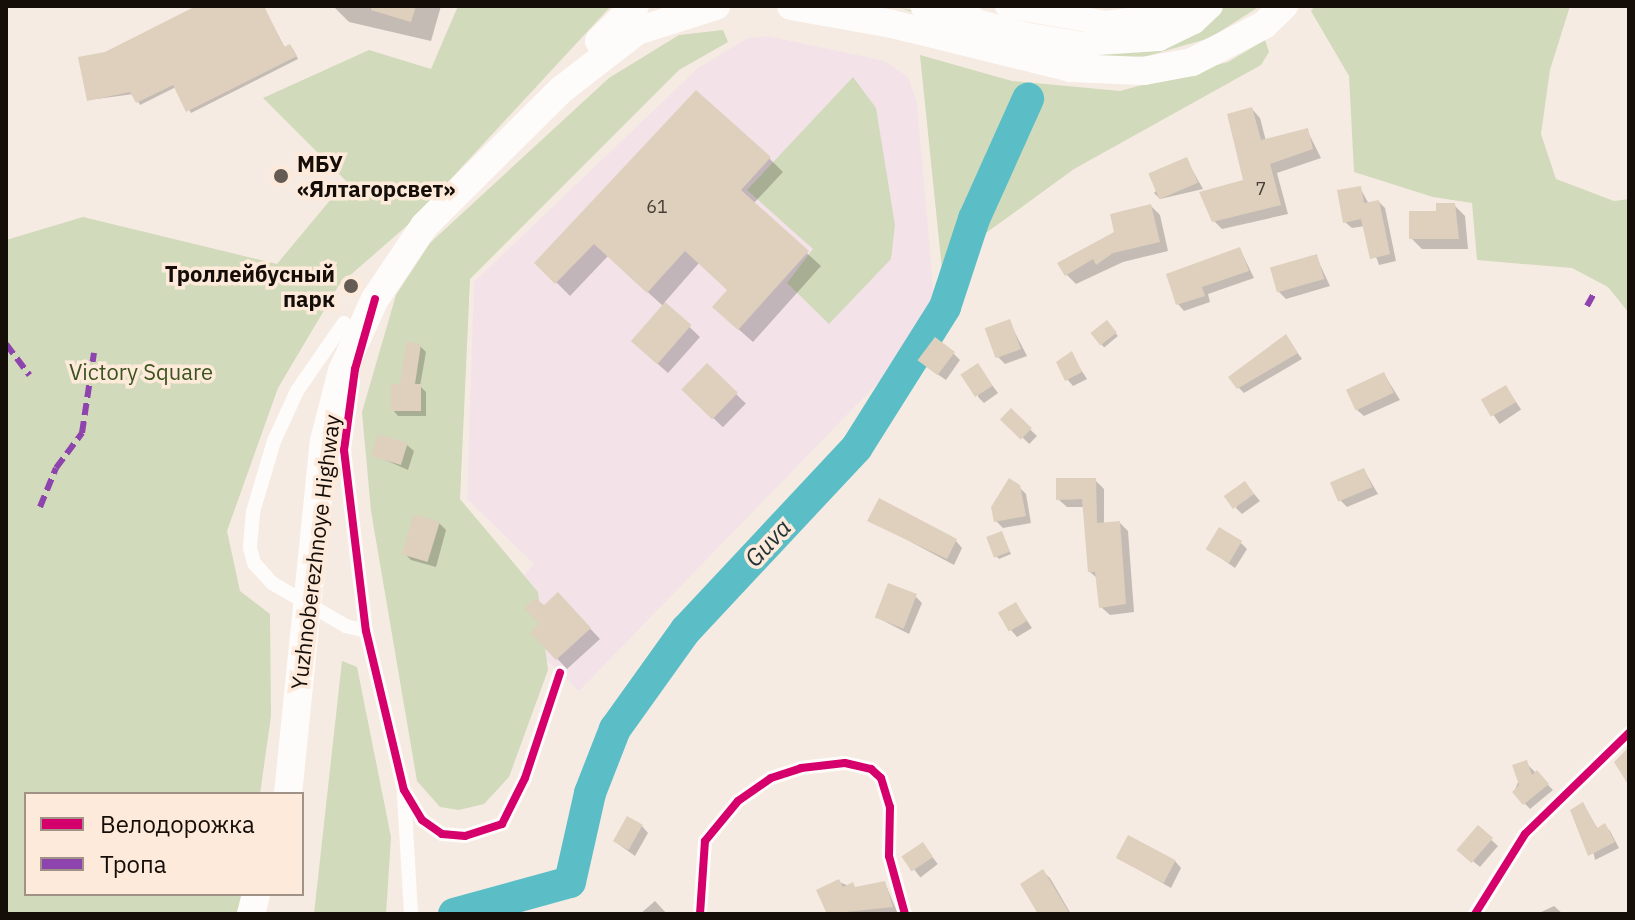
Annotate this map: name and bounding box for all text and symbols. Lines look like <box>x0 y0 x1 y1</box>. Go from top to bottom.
place label: МБУ «Ялтагорсвет» <box>297 150 456 202</box>
marker: МБУ «Ялтагорсвет» <box>272 167 290 185</box>
house number: 7 <box>1256 178 1266 200</box>
house number: 61 <box>646 196 668 218</box>
place label: Троллейбусный парк <box>165 260 335 312</box>
marker: Троллейбусный парк <box>342 277 360 295</box>
park label: Victory Square <box>69 359 213 385</box>
street label: Yuzhnoberezhnoye Highway <box>285 413 345 691</box>
water label: Guva <box>739 513 797 573</box>
legend <box>24 792 304 896</box>
text: Велодорожка <box>100 808 255 840</box>
text: Тропа <box>100 848 167 880</box>

